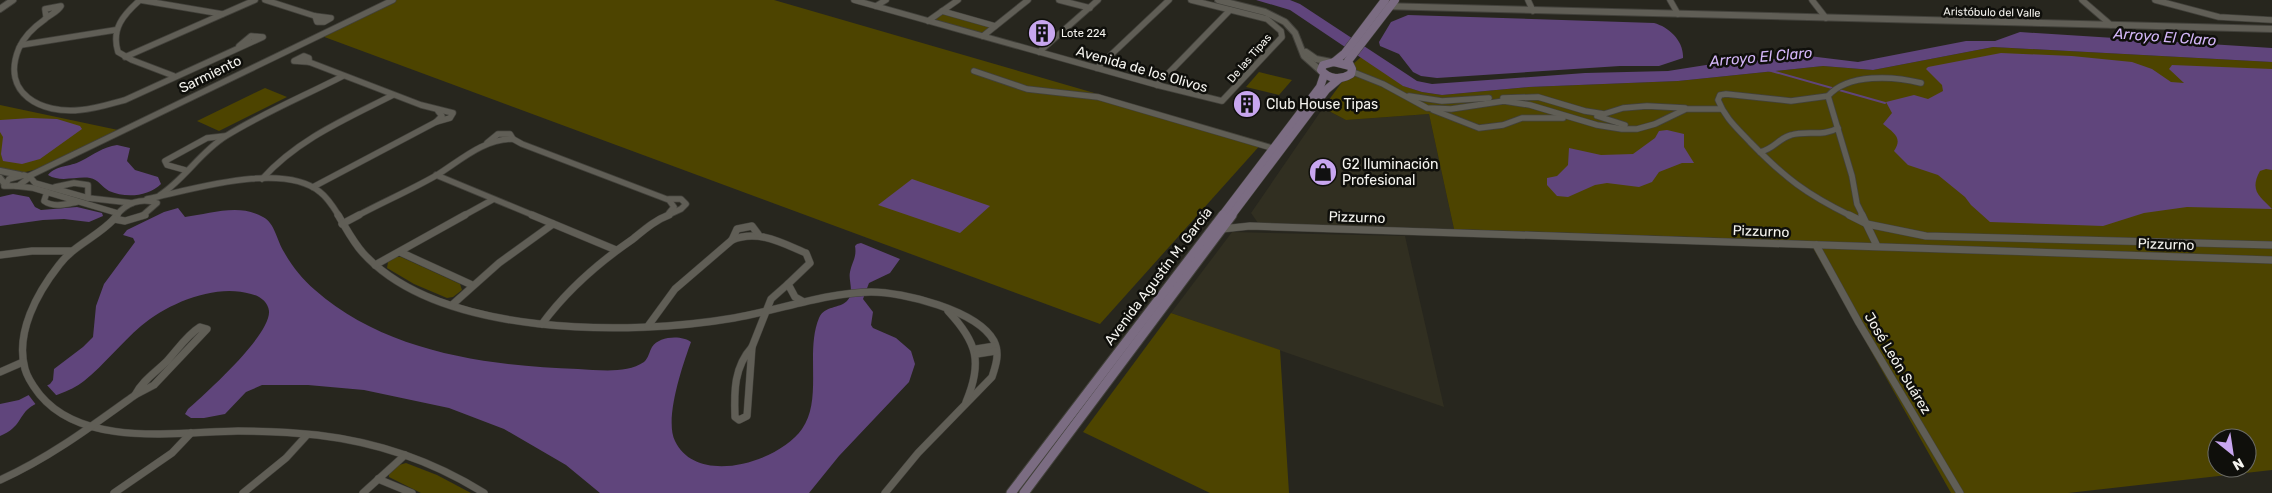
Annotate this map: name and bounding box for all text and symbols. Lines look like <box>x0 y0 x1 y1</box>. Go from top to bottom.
street label: Aristóbulo del Valle <box>1943 5 2041 20</box>
building icon: Lote 224 <box>1027 18 1057 48</box>
water label: Arroyo El Claro <box>2112 24 2218 50</box>
place label: Lote 224 <box>1061 27 1106 40</box>
street label: De las Tipas <box>1225 31 1274 85</box>
street label: Avenida de los Olivos <box>1074 43 1210 96</box>
water label: Arroyo El Claro <box>1708 44 1814 71</box>
street label: Sarmiento <box>176 52 244 97</box>
building icon: Club House Tipas <box>1232 89 1262 119</box>
place label: Club House Tipas <box>1266 96 1378 113</box>
place label: G2 Iluminación Profesional <box>1342 156 1439 189</box>
shop icon: G2 Iluminación Profesional <box>1308 157 1338 187</box>
street label: Avenida Agustín M. García <box>1101 204 1216 349</box>
street label: Pizzurno <box>1328 208 1386 227</box>
street label: Pizzurno <box>1732 222 1790 241</box>
street label: Pizzurno <box>2137 235 2195 254</box>
street label: José León Suárez <box>1860 309 1935 417</box>
north arrow <box>2207 428 2257 478</box>
text: N <box>2230 454 2247 474</box>

